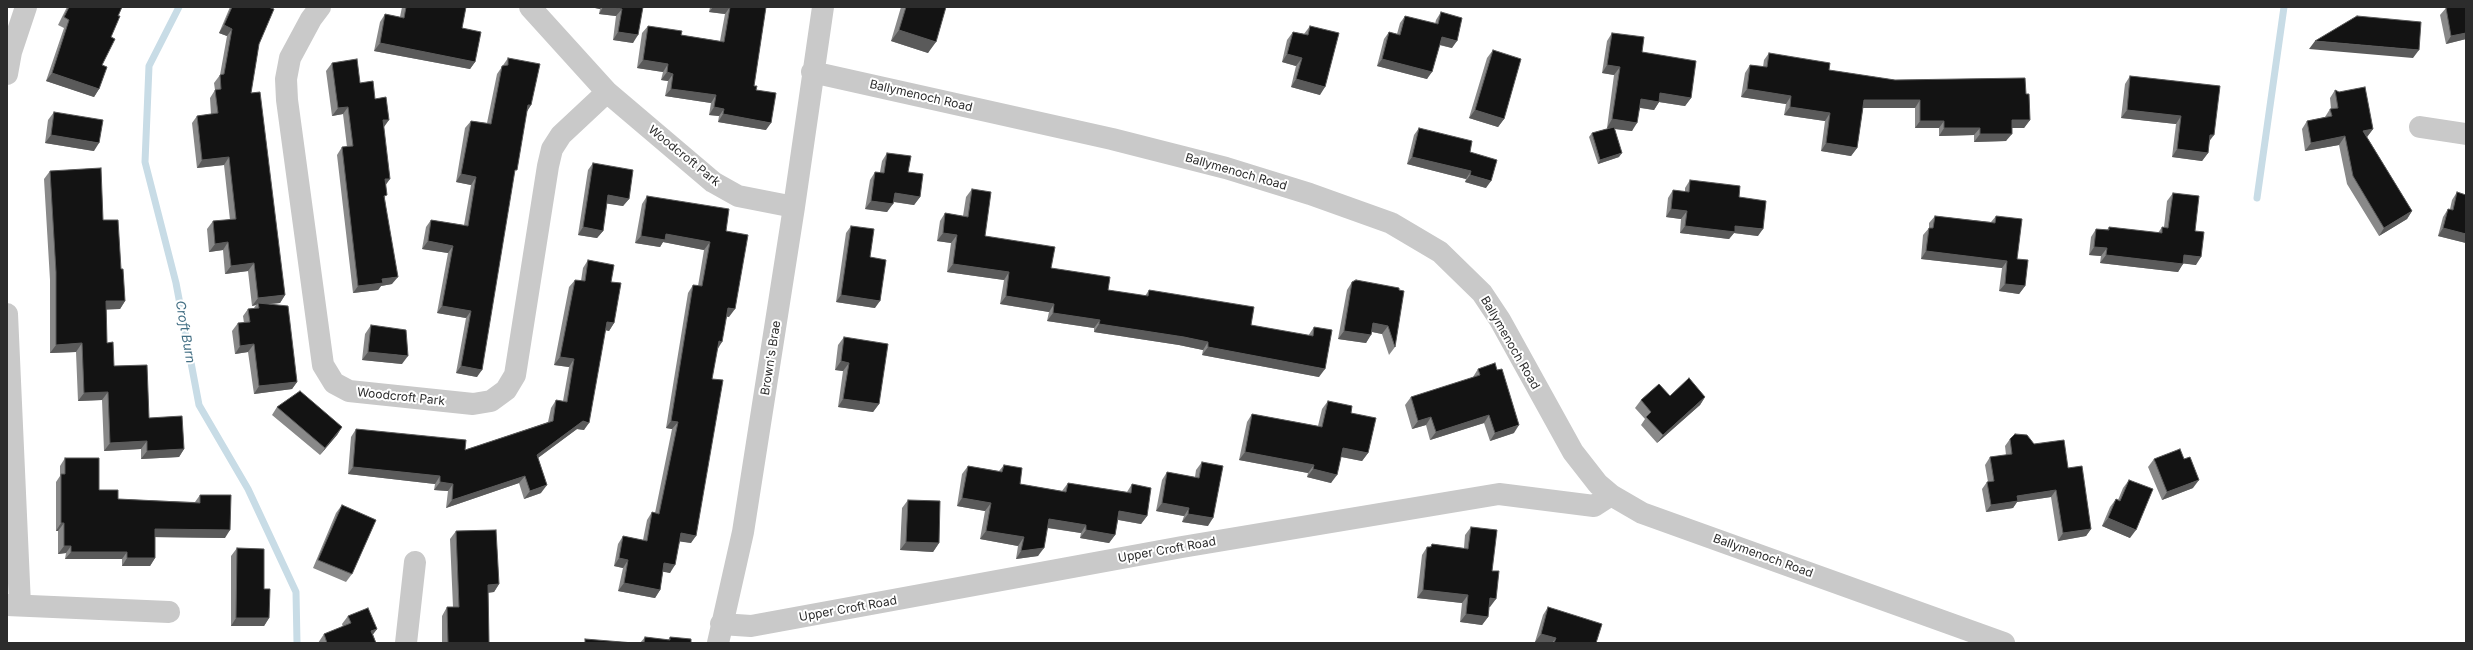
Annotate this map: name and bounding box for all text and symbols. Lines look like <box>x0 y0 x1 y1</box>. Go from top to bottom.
street label: Ballymenoch Road <box>868 77 974 115</box>
street label: Woodcroft Park <box>645 123 723 189</box>
street label: Ballymenoch Road <box>1183 151 1289 193</box>
street label: Ballymenoch Road <box>1477 294 1543 392</box>
water label: Croft Burn <box>172 299 198 365</box>
street label: Brown's Brae <box>758 320 784 396</box>
street label: Woodcroft Park <box>356 385 446 409</box>
street label: Ballymenoch Road <box>1711 531 1815 581</box>
street label: Upper Croft Road <box>1117 534 1217 566</box>
street label: Upper Croft Road <box>798 593 898 625</box>

